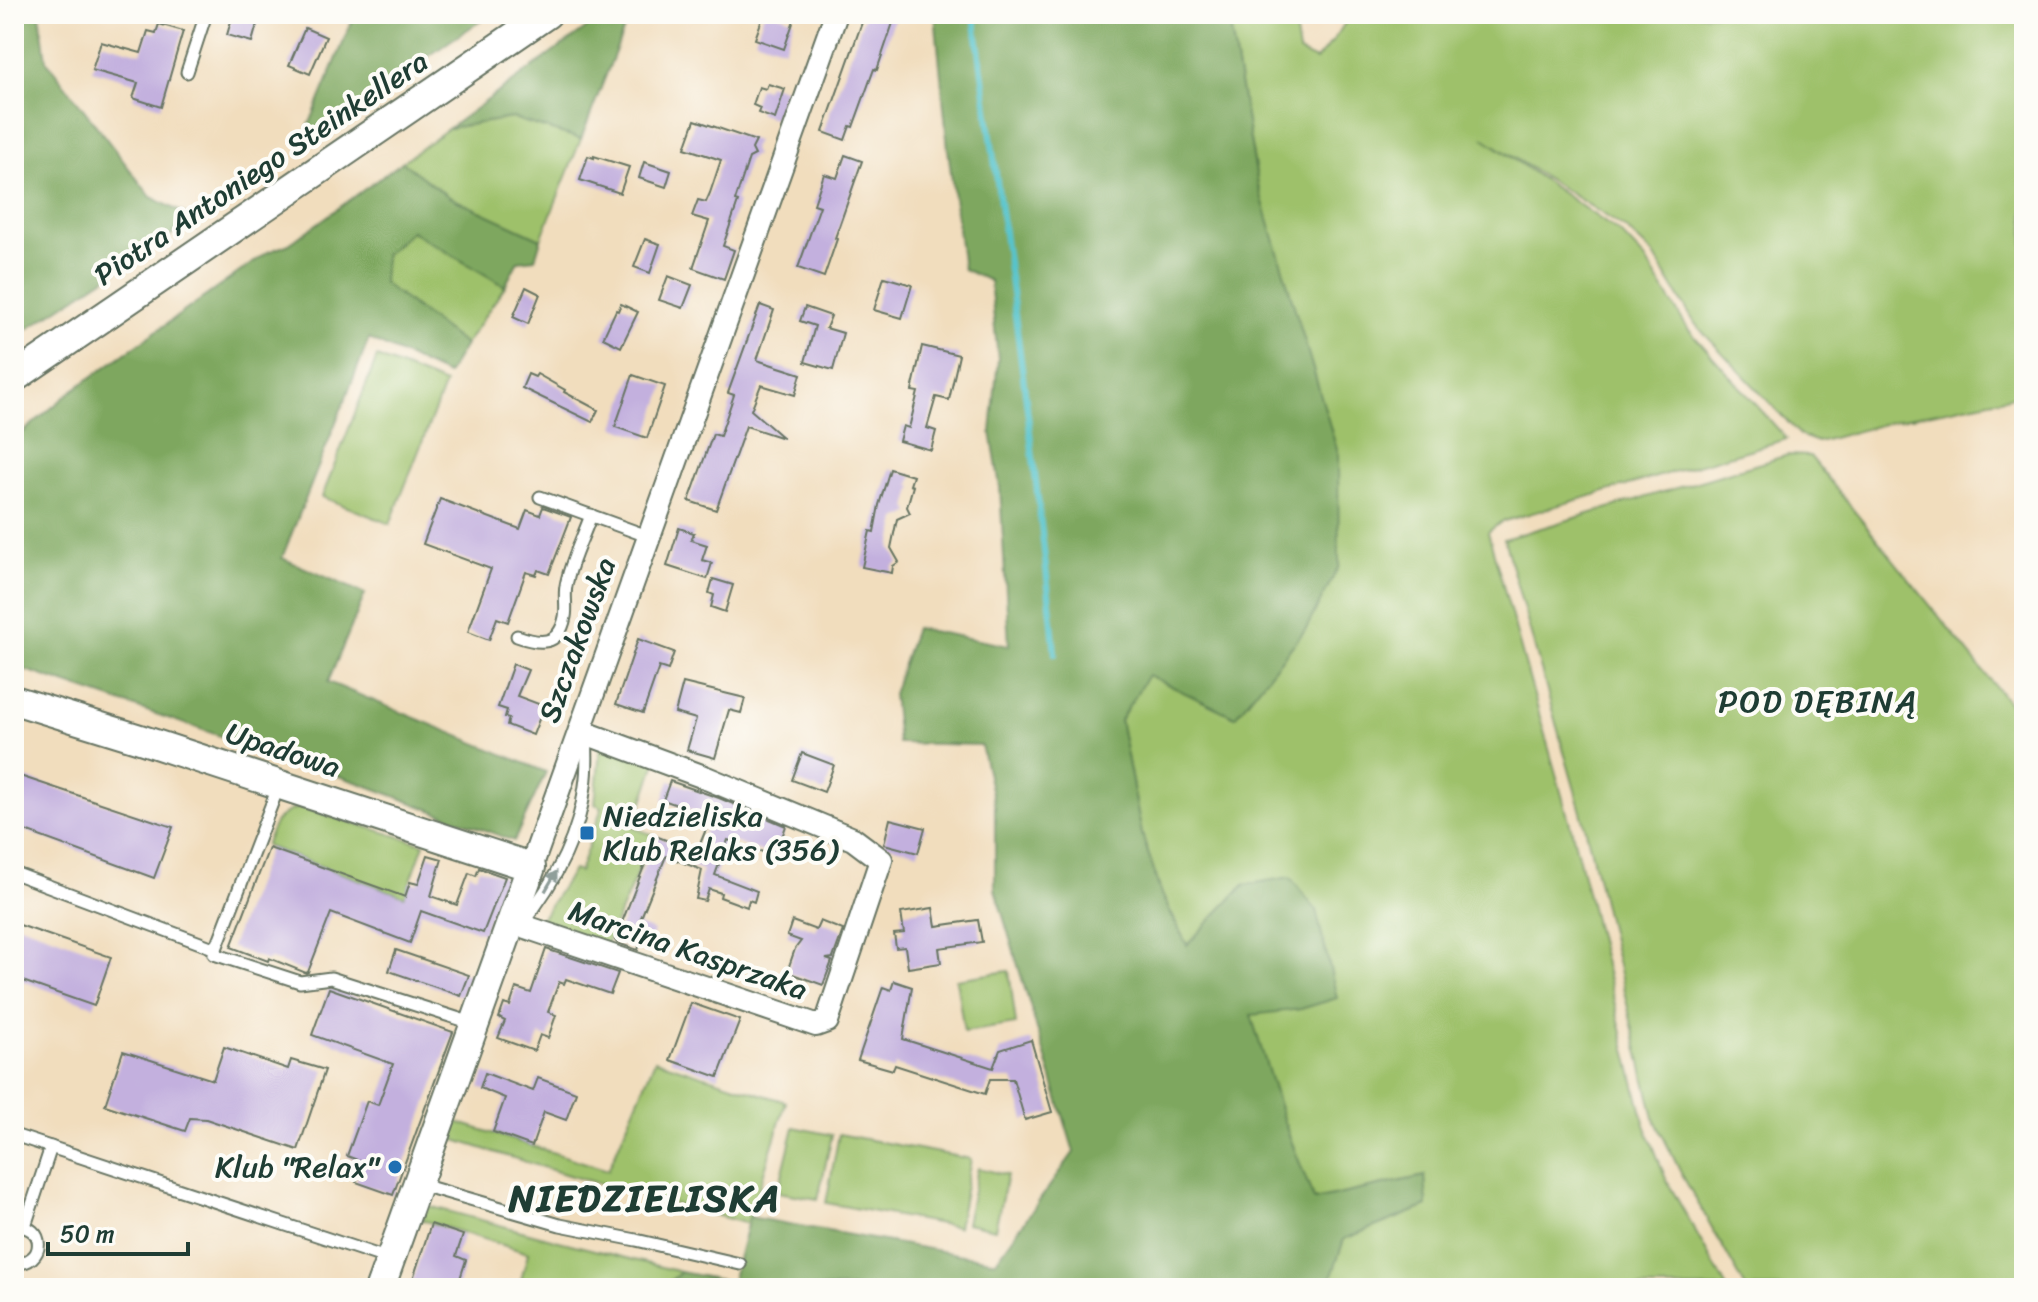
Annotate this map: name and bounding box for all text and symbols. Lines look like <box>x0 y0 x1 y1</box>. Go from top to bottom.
street label: Piotra Antoniego Steinkellera <box>82 35 440 301</box>
street label: Szczakowska <box>522 550 632 730</box>
district label: POD DĘBINĄ <box>1718 673 1918 730</box>
street label: Upadowa <box>219 706 347 794</box>
place label: Niedzieliska Klub Relaks (356) <box>603 789 839 877</box>
marker: Niedzieliska Klub Relaks (356) <box>578 824 596 842</box>
one-way arrow <box>545 870 558 893</box>
street label: Marcina Kasprzaka <box>561 884 815 1016</box>
place label: Klub "Relax" <box>215 1140 381 1194</box>
marker: Klub "Relax" <box>386 1158 404 1176</box>
district label: NIEDZIELISKA <box>508 1165 781 1232</box>
scale bar <box>48 1206 188 1256</box>
text: 50 m <box>60 1213 115 1255</box>

